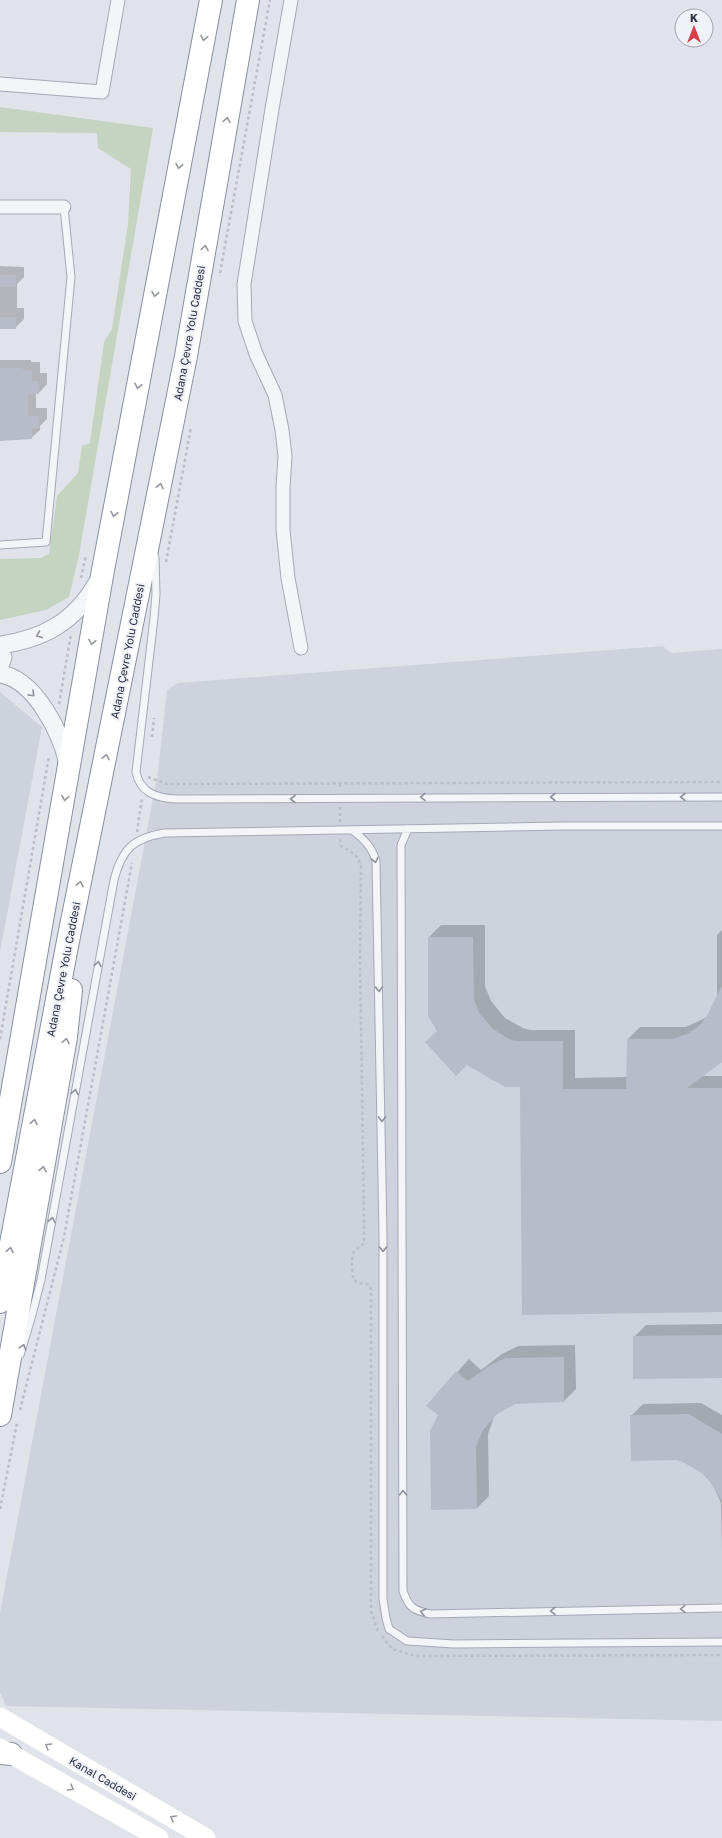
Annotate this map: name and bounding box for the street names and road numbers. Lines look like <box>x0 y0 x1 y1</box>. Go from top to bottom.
street label: Adana Çevre Yolu Caddesi <box>171 264 207 402</box>
street label: Adana Çevre Yolu Caddesi <box>108 582 146 720</box>
street label: Adana Çevre Yolu Caddesi <box>44 900 82 1038</box>
street label: Kanal Caddesi <box>67 1754 139 1802</box>

